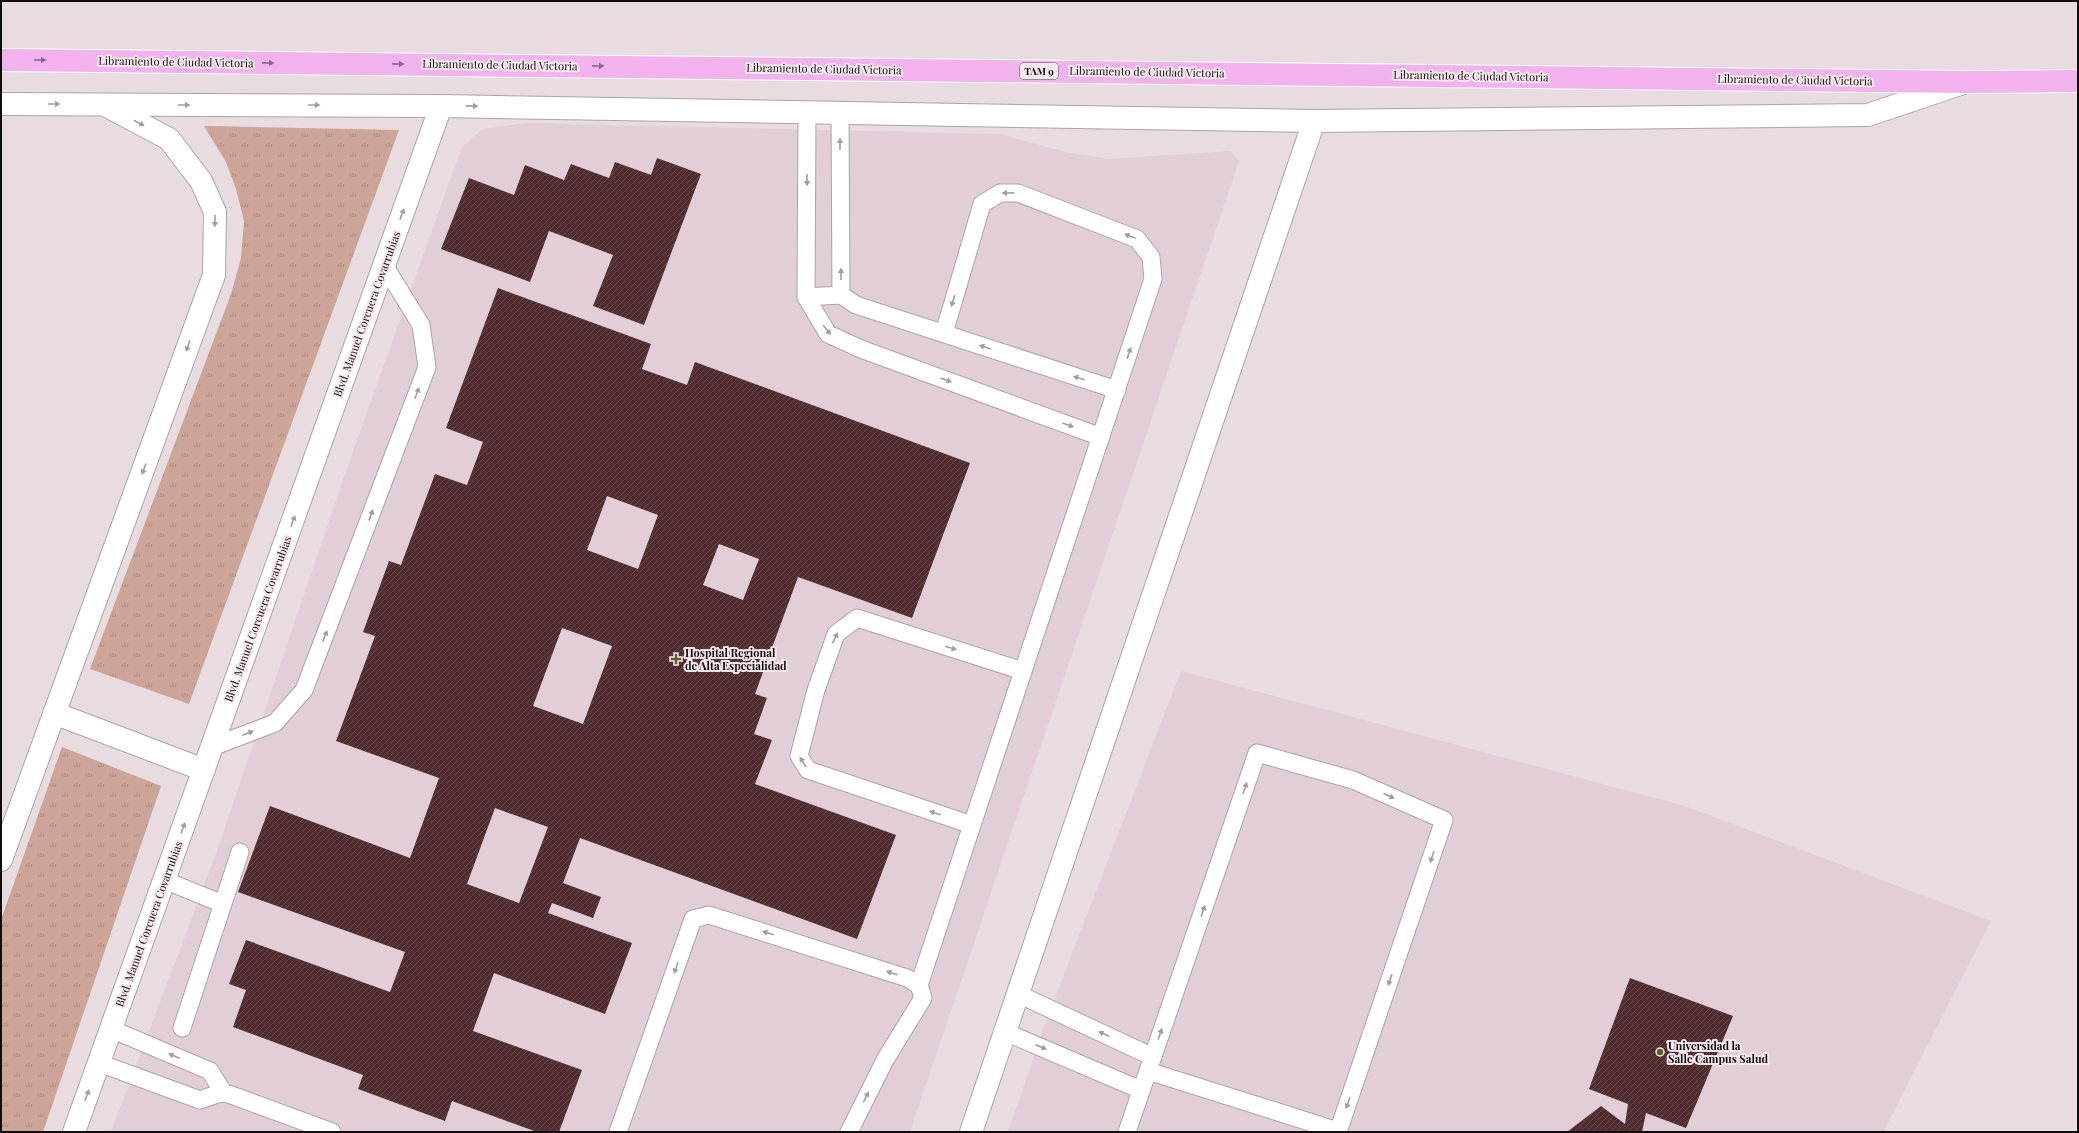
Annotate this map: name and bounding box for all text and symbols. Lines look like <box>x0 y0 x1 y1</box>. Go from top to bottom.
street label: Libramiento de Ciudad Victoria <box>98 53 254 70</box>
street label: Libramiento de Ciudad Victoria <box>422 56 578 73</box>
one-way arrow <box>34 57 47 63</box>
one-way arrow <box>262 60 275 66</box>
street label: Libramiento de Ciudad Victoria <box>746 60 902 77</box>
one-way arrow <box>392 61 405 67</box>
one-way arrow <box>592 63 605 69</box>
road number: TAM 9 <box>1020 63 1058 79</box>
street label: Libramiento de Ciudad Victoria <box>1069 63 1225 80</box>
street label: Libramiento de Ciudad Victoria <box>1393 67 1549 84</box>
street label: Libramiento de Ciudad Victoria <box>1717 71 1873 88</box>
one-way arrow <box>48 101 61 107</box>
one-way arrow <box>178 102 191 108</box>
one-way arrow <box>308 102 321 108</box>
one-way arrow <box>466 103 478 110</box>
one-way arrow <box>133 119 145 126</box>
one-way arrow <box>837 138 844 150</box>
one-way arrow <box>804 174 810 187</box>
one-way arrow <box>1001 190 1014 196</box>
one-way arrow <box>400 207 406 219</box>
one-way arrow <box>212 215 218 228</box>
street label: Blvd. Manuel Corcuera Covarrubias <box>329 229 404 399</box>
one-way arrow <box>1125 233 1136 239</box>
one-way arrow <box>838 267 844 280</box>
one-way arrow <box>950 295 956 307</box>
one-way arrow <box>823 325 831 335</box>
one-way arrow <box>185 341 191 353</box>
one-way arrow <box>979 344 991 350</box>
one-way arrow <box>1126 346 1132 358</box>
one-way arrow <box>1073 375 1085 381</box>
one-way arrow <box>940 378 952 384</box>
one-way arrow <box>414 387 420 399</box>
one-way arrow <box>1062 422 1074 428</box>
one-way arrow <box>140 463 146 475</box>
one-way arrow <box>368 508 374 520</box>
one-way arrow <box>290 514 296 526</box>
street label: Blvd. Manuel Corcuera Covarrubias <box>220 534 295 704</box>
one-way arrow <box>322 630 328 642</box>
one-way arrow <box>832 633 838 644</box>
place label: Hospital Regional de Alta Especialidad <box>685 645 787 673</box>
one-way arrow <box>946 645 958 651</box>
marker: Hospital Regional de Alta Especialidad <box>670 653 682 665</box>
one-way arrow <box>243 729 255 735</box>
one-way arrow <box>799 757 807 767</box>
one-way arrow <box>1242 782 1248 794</box>
one-way arrow <box>1383 793 1394 799</box>
one-way arrow <box>929 809 941 815</box>
one-way arrow <box>180 821 186 833</box>
street label: Blvd. Manuel Corcuera Covarrubias <box>111 839 186 1009</box>
one-way arrow <box>1429 852 1435 864</box>
one-way arrow <box>1200 905 1206 917</box>
one-way arrow <box>761 930 773 936</box>
one-way arrow <box>672 963 678 975</box>
one-way arrow <box>885 970 897 976</box>
one-way arrow <box>1386 975 1392 987</box>
one-way arrow <box>1158 1028 1164 1040</box>
one-way arrow <box>1099 1031 1110 1037</box>
place label: Universidad la Salle Campus Salud <box>1668 1038 1769 1066</box>
one-way arrow <box>1036 1045 1048 1051</box>
marker: Universidad la Salle Campus Salud <box>1655 1047 1665 1057</box>
one-way arrow <box>169 1053 180 1059</box>
one-way arrow <box>85 1089 91 1101</box>
one-way arrow <box>863 1091 869 1103</box>
one-way arrow <box>1344 1098 1350 1110</box>

